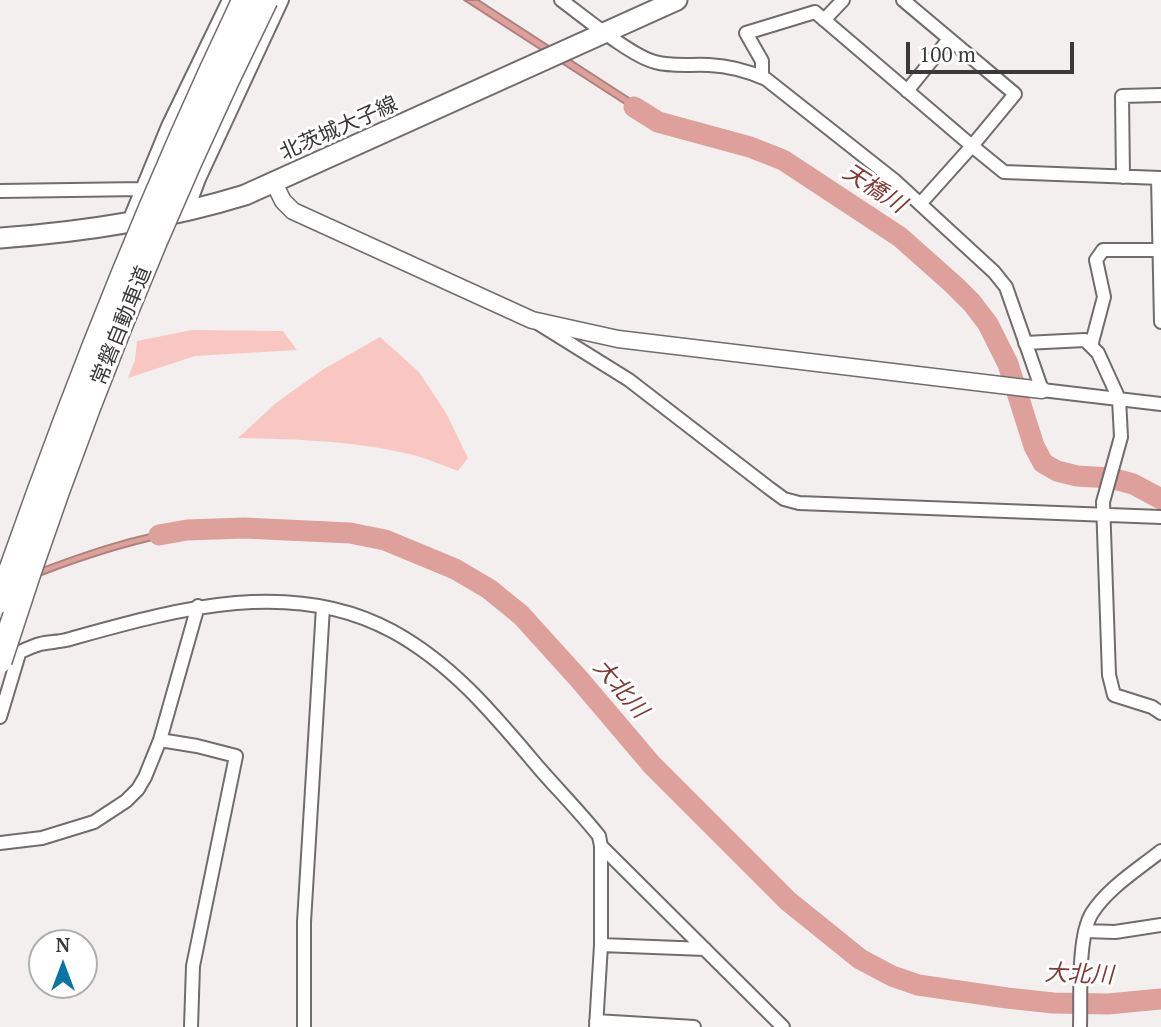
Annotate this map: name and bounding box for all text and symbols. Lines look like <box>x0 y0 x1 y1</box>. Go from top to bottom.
scale bar <box>909 28 1077 72</box>
text: 100 m <box>919 40 976 68</box>
street label: 北茨城大子線 <box>276 92 402 166</box>
water label: 天橋川 <box>838 159 910 219</box>
street label: 常磐自動車道 <box>87 263 157 389</box>
water label: 大北川 <box>587 654 653 724</box>
north arrow <box>28 929 98 999</box>
text: N <box>56 932 70 957</box>
water label: 大北川 <box>1044 960 1114 990</box>

